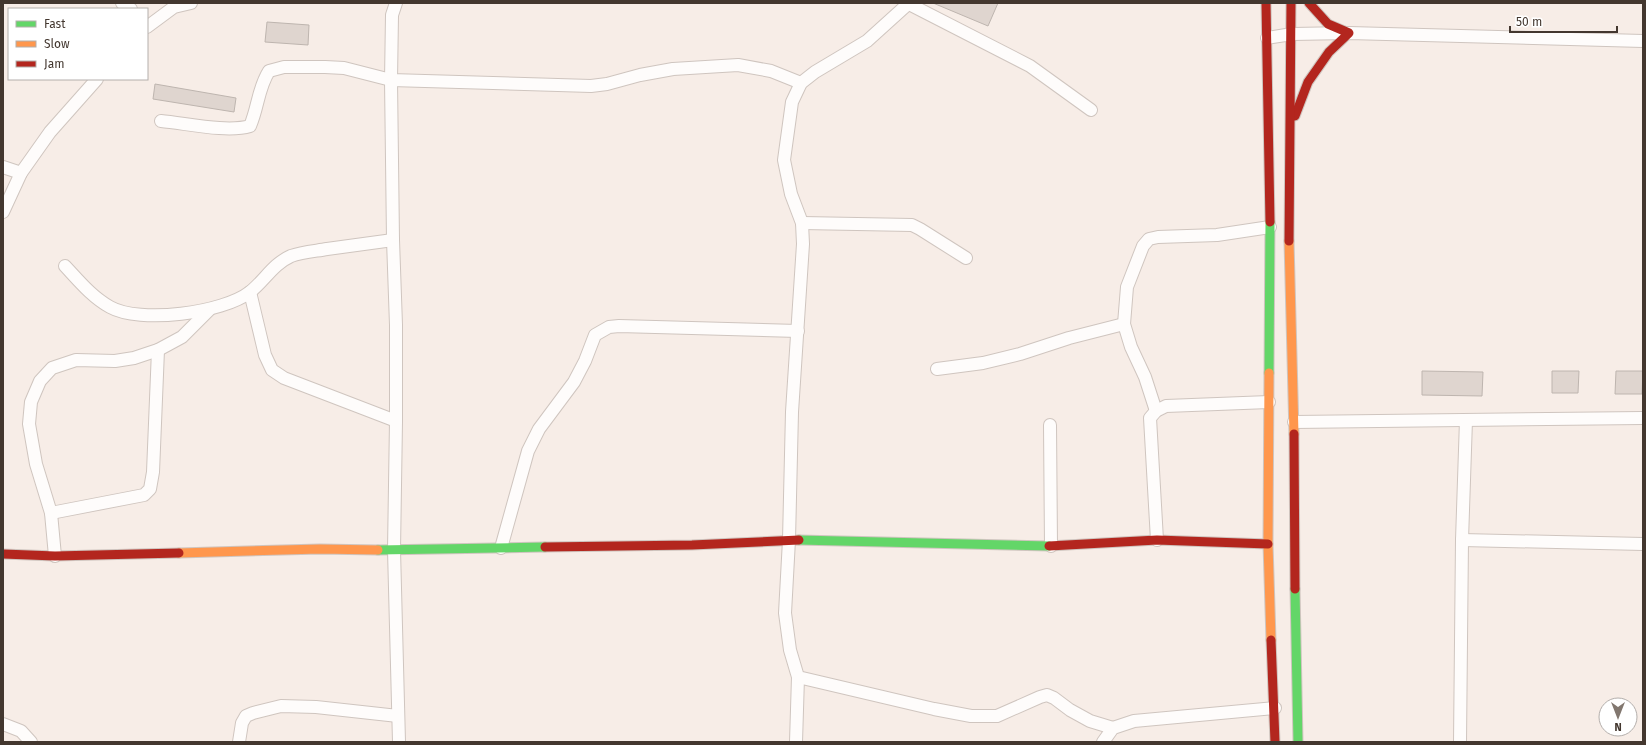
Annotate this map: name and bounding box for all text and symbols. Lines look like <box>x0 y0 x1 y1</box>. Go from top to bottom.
legend <box>8 8 148 80</box>
scale bar <box>1510 8 1617 34</box>
text: 50 m <box>1516 15 1542 29</box>
text: Fast <box>44 17 66 31</box>
text: Slow <box>44 37 70 51</box>
text: Jam <box>44 57 64 71</box>
north arrow <box>1598 697 1638 737</box>
text: N <box>1614 720 1622 733</box>

